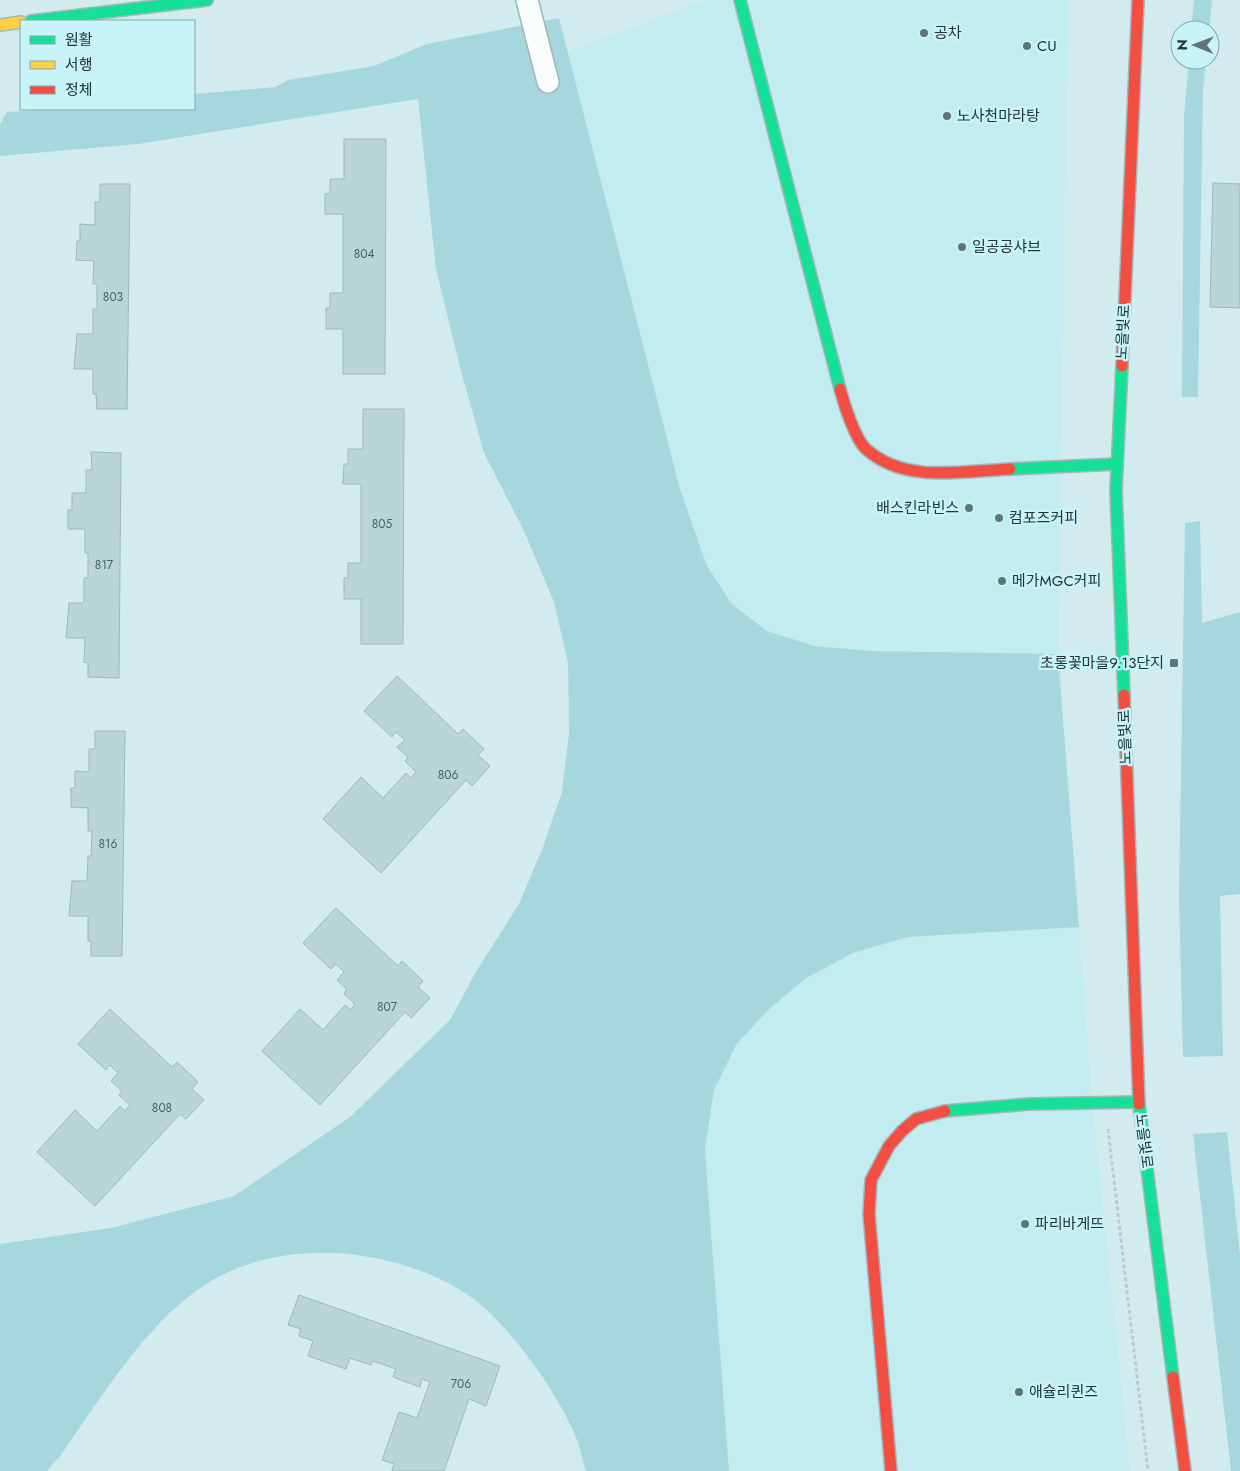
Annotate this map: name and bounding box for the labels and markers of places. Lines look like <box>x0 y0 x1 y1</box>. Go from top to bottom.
place label: 공차 <box>934 22 962 44</box>
marker: 공차 <box>918 27 930 39</box>
place label: CU <box>1037 35 1057 57</box>
marker: CU <box>1021 40 1033 52</box>
place label: 노사천마라탕 <box>957 105 1040 127</box>
marker: 노사천마라탕 <box>941 110 953 122</box>
place label: 일공공샤브 <box>972 236 1041 258</box>
marker: 일공공샤브 <box>956 241 968 253</box>
place label: 배스킨라빈스 <box>876 497 959 519</box>
marker: 배스킨라빈스 <box>963 502 975 514</box>
place label: 컴포즈커피 <box>1009 507 1078 529</box>
marker: 컴포즈커피 <box>993 512 1005 524</box>
place label: 메가MGC커피 <box>1012 570 1101 592</box>
marker: 메가MGC커피 <box>996 575 1008 587</box>
place label: 초롱꽃마을9.13단지 <box>1040 652 1164 674</box>
marker: 초롱꽃마을9.13단지 <box>1168 657 1180 669</box>
place label: 파리바게뜨 <box>1035 1213 1104 1235</box>
marker: 파리바게뜨 <box>1019 1218 1031 1230</box>
place label: 애슐리퀸즈 <box>1029 1381 1098 1403</box>
marker: 애슐리퀸즈 <box>1013 1386 1025 1398</box>

